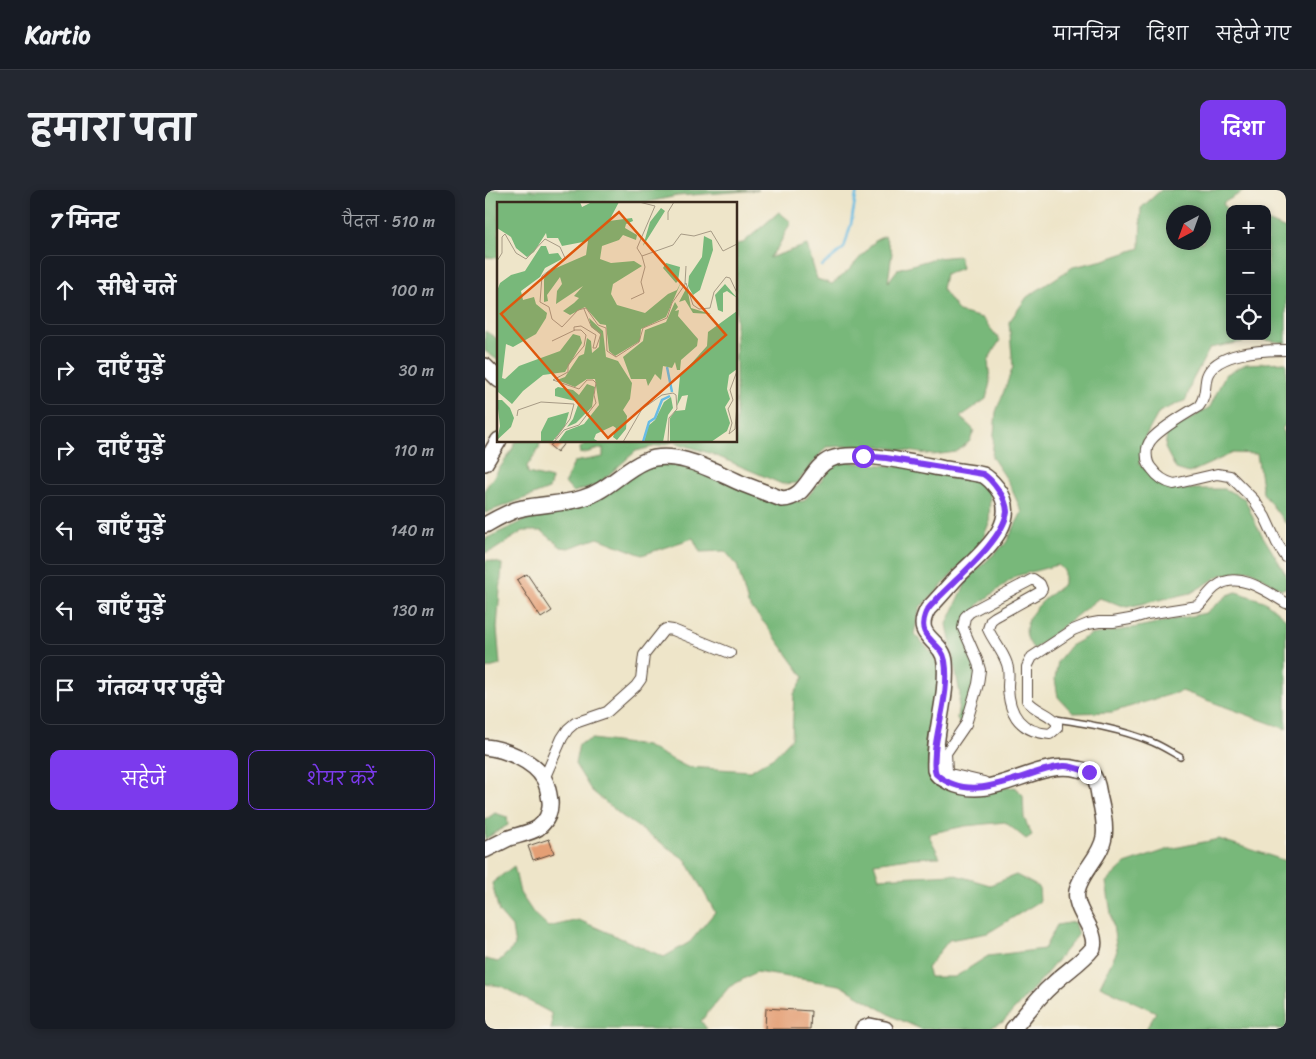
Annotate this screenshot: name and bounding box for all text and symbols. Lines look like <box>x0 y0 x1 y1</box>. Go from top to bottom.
text: Kartio <box>25 14 90 56</box>
text: मानचित्र <box>1053 18 1119 50</box>
text: दिशा <box>1147 18 1188 50</box>
text: सहेजे गए <box>1216 18 1291 50</box>
text: हमारा पता <box>30 97 195 159</box>
button: दिशा <box>1200 100 1286 160</box>
text: 7 मिनट <box>50 202 118 240</box>
inset map <box>497 202 737 442</box>
north arrow <box>1166 205 1211 250</box>
map controls <box>1226 205 1271 340</box>
button: + <box>1226 205 1271 250</box>
text: पैदल · 510 m <box>342 207 435 236</box>
button: − <box>1226 250 1271 295</box>
text: सीधे चलें <box>98 272 176 305</box>
icon: ahead <box>51 276 79 304</box>
text: 100 m <box>390 276 434 305</box>
button: locate <box>1226 295 1271 340</box>
text: दाएँ मुड़ें <box>98 352 164 385</box>
icon: right <box>51 356 79 384</box>
text: 30 m <box>399 356 434 385</box>
text: दाएँ मुड़ें <box>98 432 164 465</box>
icon: right <box>51 436 79 464</box>
text: 110 m <box>394 436 434 465</box>
route start <box>852 445 875 468</box>
text: बाएँ मुड़ें <box>98 512 165 545</box>
icon: left <box>51 516 79 544</box>
text: 140 m <box>391 516 434 545</box>
text: बाएँ मुड़ें <box>98 592 165 625</box>
icon: left <box>51 596 79 624</box>
text: 130 m <box>392 596 434 625</box>
text: गंतव्य पर पहुँचे <box>98 672 223 705</box>
icon: arrive <box>51 676 79 704</box>
button: सहेजें <box>50 750 238 810</box>
button: शेयर करें <box>248 750 435 810</box>
route end <box>1078 761 1101 784</box>

